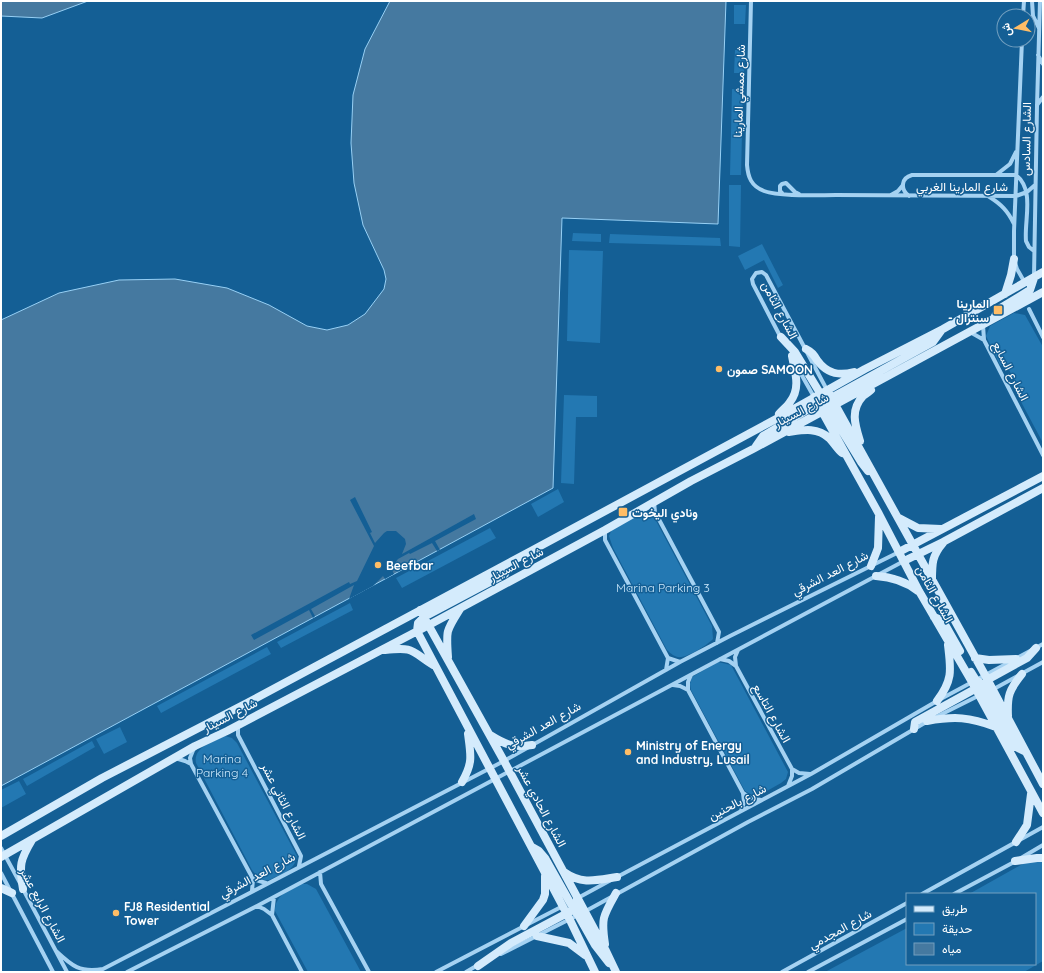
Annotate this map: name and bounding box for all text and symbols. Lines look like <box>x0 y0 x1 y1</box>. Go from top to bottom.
north arrow <box>996 8 1036 48</box>
text: ش <box>998 22 1014 37</box>
street label: شارع ممشي المارينا <box>730 44 751 138</box>
street label: الشارع السادس <box>1018 102 1036 176</box>
street label: شارع المارينا الغربي <box>916 179 1008 197</box>
street label: الشارع الثامن <box>757 279 801 342</box>
place label: المارينا - سنترال <box>948 296 989 326</box>
marker: المارينا - سنترال <box>992 304 1004 316</box>
street label: الشارع السابع <box>988 339 1032 404</box>
place label: صمون SAMOON <box>727 362 813 378</box>
marker: صمون SAMOON <box>714 364 724 374</box>
street label: شارع السينار <box>770 389 832 433</box>
place label: ونادي اليخوت <box>632 505 698 523</box>
marker: ونادي اليخوت <box>617 506 629 518</box>
street label: شارع السينار <box>485 543 547 587</box>
street label: شارع العد الشرقي <box>789 547 872 601</box>
place label: Beefbar <box>386 558 434 573</box>
marker: Beefbar <box>373 560 383 570</box>
street label: الشارع الثامن <box>911 563 957 626</box>
park label: Marina Parking 3 <box>616 580 710 595</box>
street label: الشارع التاسع <box>748 681 794 746</box>
street label: شارع السينار <box>199 695 261 737</box>
street label: شارع العد الشرقي <box>503 698 585 754</box>
place label: Ministry of Energy and Industry, Lusail <box>636 738 750 767</box>
marker: Ministry of Energy and Industry, Lusail <box>623 747 633 757</box>
park label: Marina Parking 4 <box>196 751 248 780</box>
street label: الشارع الثاني عشر <box>255 759 310 843</box>
street label: الشارع الحادي عشر <box>511 762 570 851</box>
street label: شارع بالحنين <box>706 781 769 825</box>
street label: شارع العد الشرقي <box>217 849 299 904</box>
street label: الشارع الرابع عشر <box>15 864 69 946</box>
legend <box>906 893 1036 965</box>
place label: FJ8 Residential Tower <box>124 899 210 928</box>
text: طريق <box>942 901 968 917</box>
street label: شارع المجدمي <box>806 906 875 955</box>
marker: FJ8 Residential Tower <box>111 908 121 918</box>
text: حديقة <box>942 921 972 936</box>
text: مياه <box>942 941 961 956</box>

